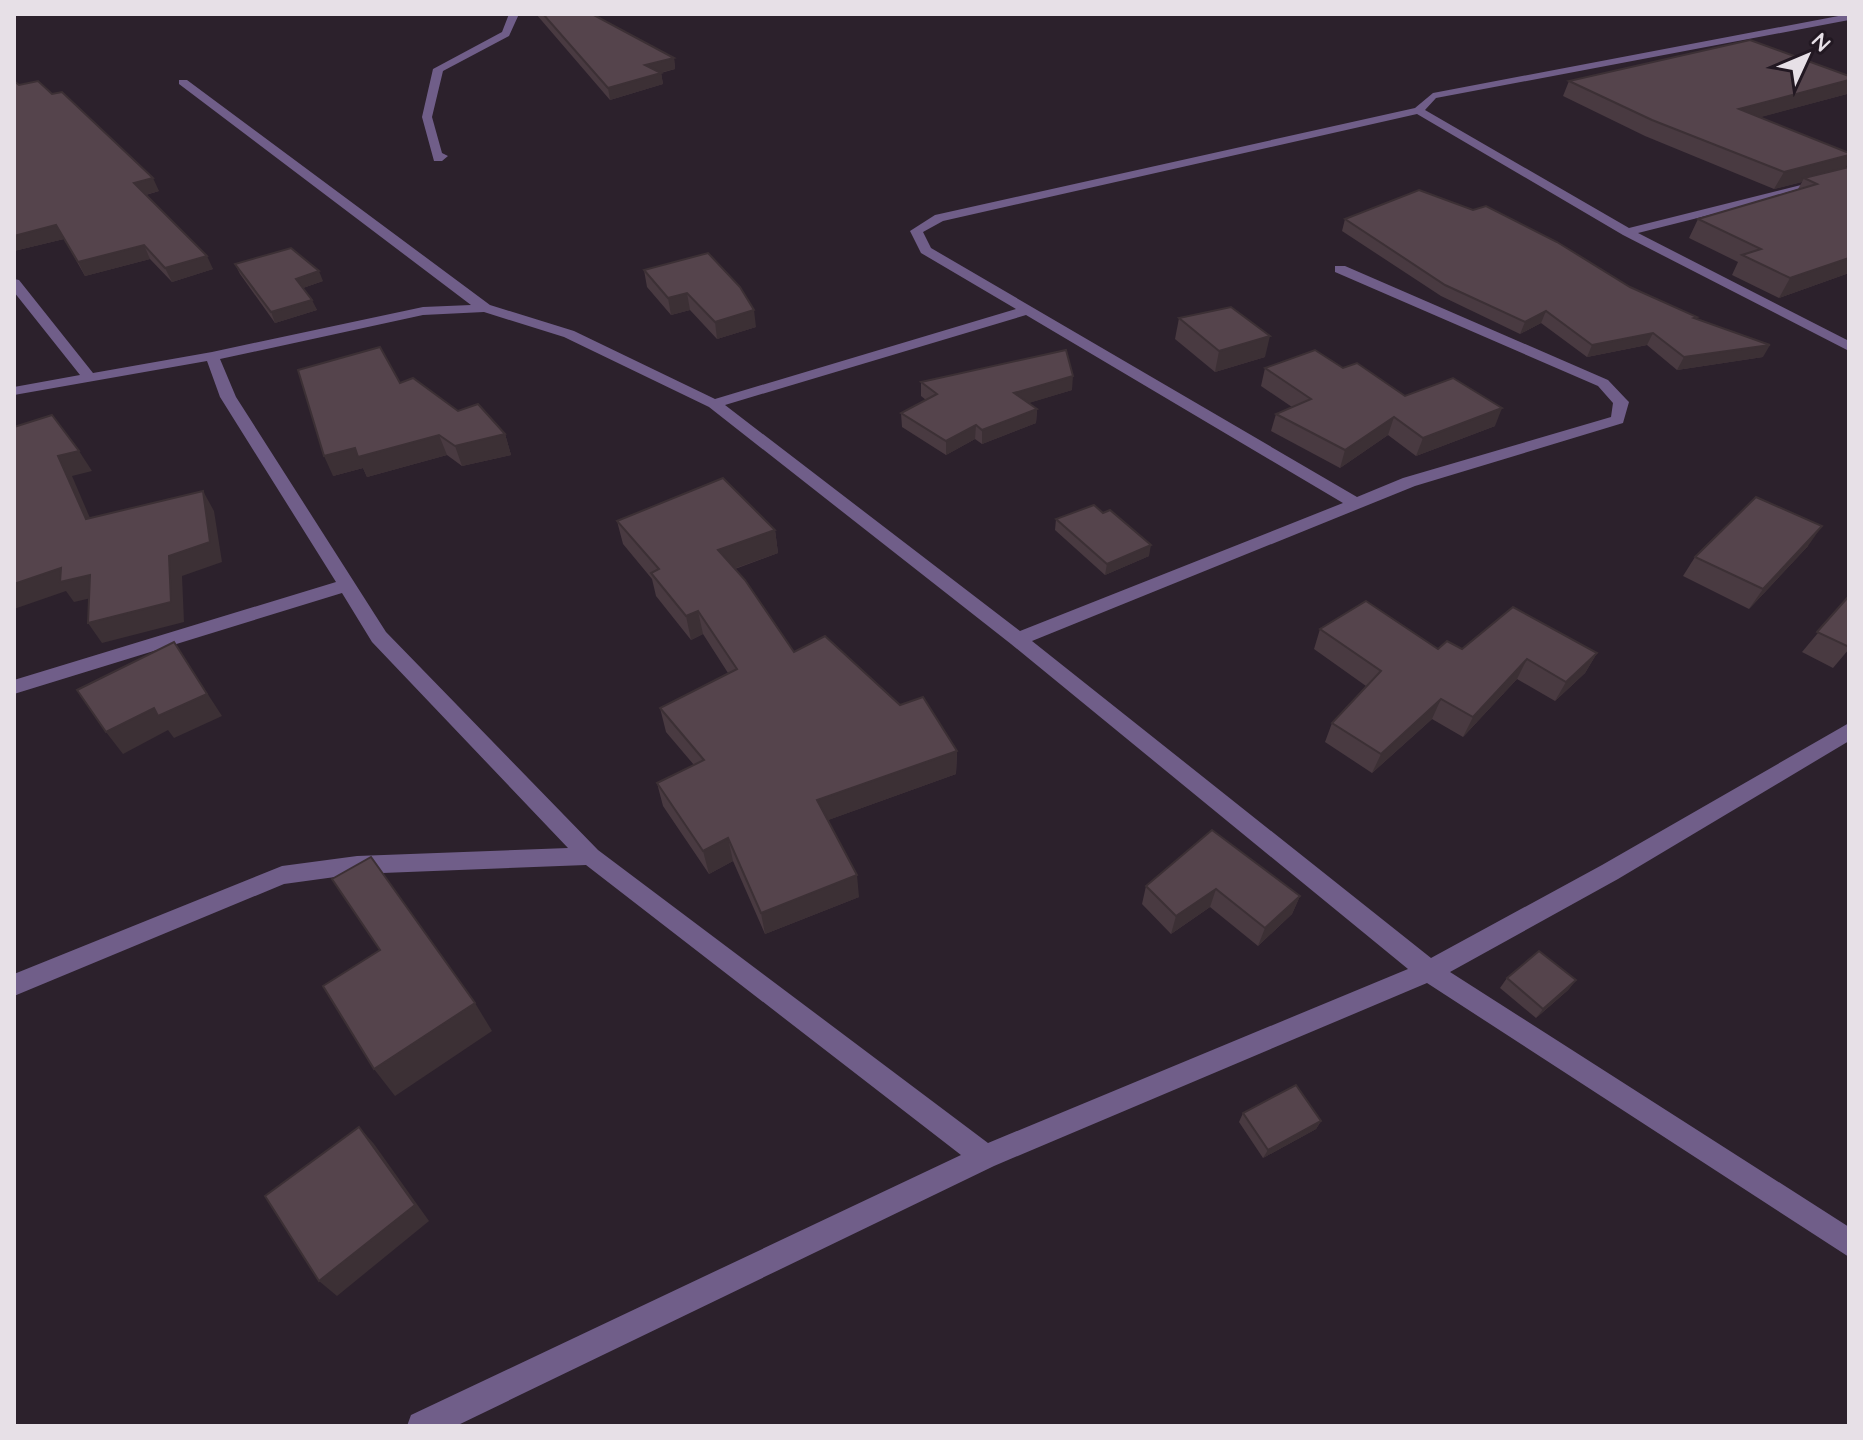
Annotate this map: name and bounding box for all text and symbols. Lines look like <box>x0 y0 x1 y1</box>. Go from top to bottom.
north arrow <box>1767 16 1847 96</box>
text: N <box>1806 27 1837 58</box>

